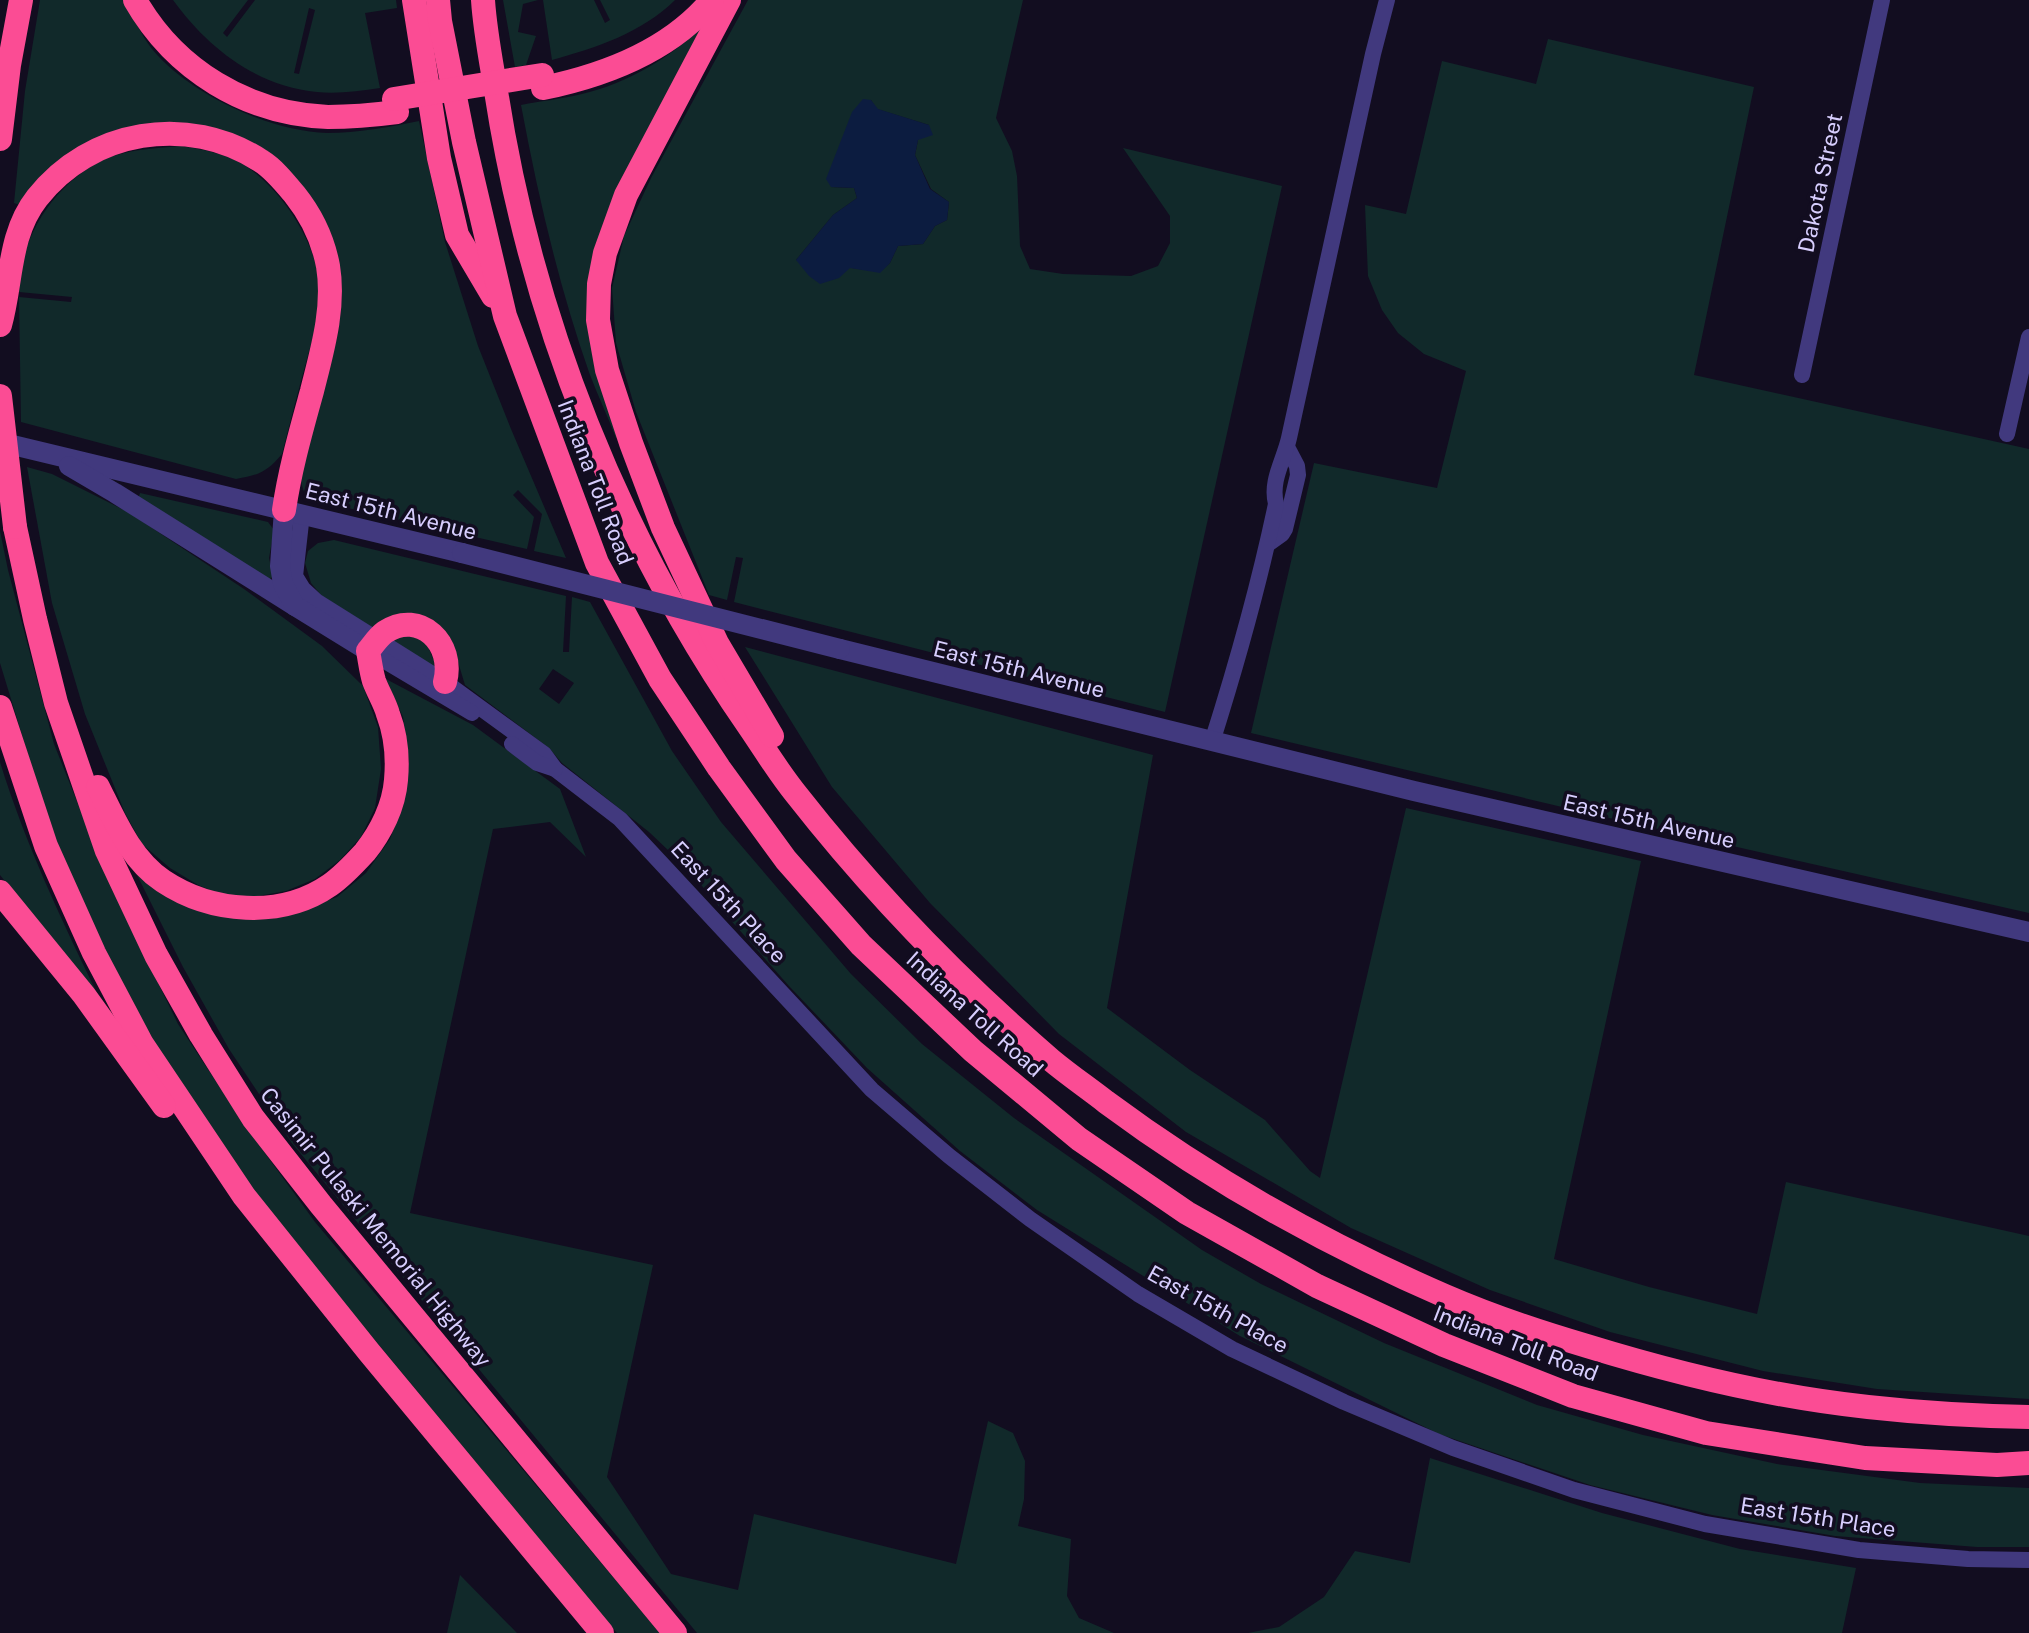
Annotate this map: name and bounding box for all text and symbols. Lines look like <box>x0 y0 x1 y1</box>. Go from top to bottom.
street label: Dakota Street <box>1793 111 1847 255</box>
street label: Indiana Toll Road <box>553 396 639 568</box>
street label: East 15th Avenue <box>303 477 479 545</box>
street label: East 15th Avenue <box>931 635 1107 703</box>
street label: East 15th Avenue <box>1561 789 1737 853</box>
street label: East 15th Place <box>666 836 792 968</box>
street label: Indiana Toll Road <box>902 946 1048 1082</box>
street label: Casimir Pulaski Memorial Highway <box>255 1082 497 1372</box>
street label: East 15th Place <box>1143 1260 1293 1358</box>
street label: Indiana Toll Road <box>1430 1300 1602 1386</box>
street label: East 15th Place <box>1738 1492 1898 1542</box>

